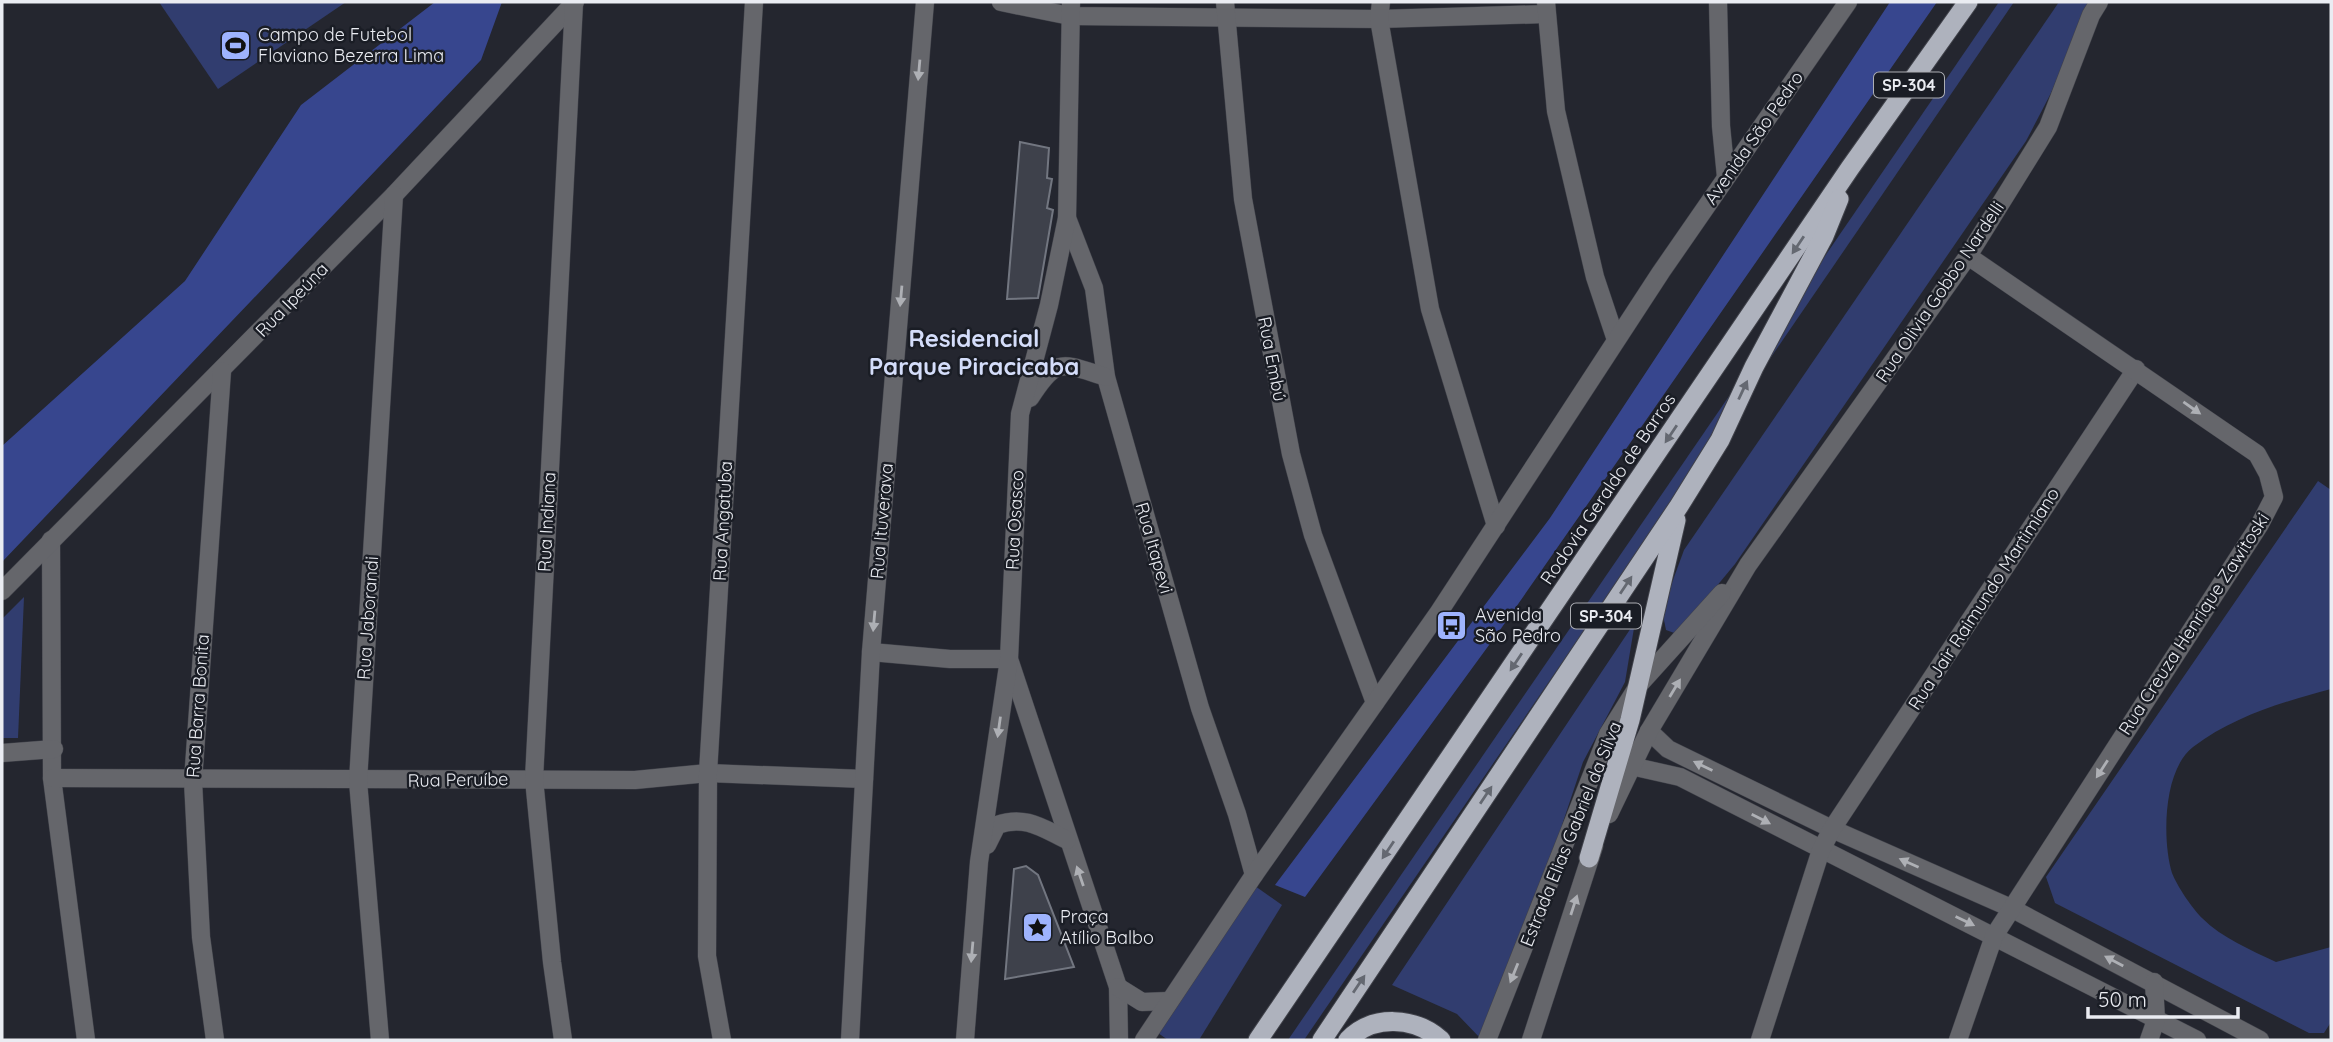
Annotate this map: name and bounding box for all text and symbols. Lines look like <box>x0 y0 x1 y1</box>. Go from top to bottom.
place label: Campo de Futebol Flaviano Bezerra Lima <box>258 23 444 67</box>
sports icon: Campo de Futebol Flaviano Bezerra Lima <box>218 28 252 62</box>
one-way arrow <box>913 59 924 81</box>
street label: Avenida São Pedro <box>1699 67 1808 209</box>
road number: SP-304 <box>1874 72 1944 97</box>
street label: Rua Olivia Gobbo Nardelli <box>1870 197 2009 387</box>
one-way arrow <box>1791 236 1805 254</box>
street label: Rua Ipeúna <box>250 257 333 342</box>
one-way arrow <box>895 286 906 308</box>
street label: Rua Embú <box>1253 315 1292 403</box>
district label: Residencial Parque Piracicaba <box>869 323 1079 381</box>
one-way arrow <box>1738 380 1749 401</box>
street label: Rodovia Geraldo de Barros <box>1535 389 1680 589</box>
one-way arrow <box>2183 401 2201 415</box>
one-way arrow <box>1665 424 1678 443</box>
street label: Rua Angatuba <box>708 460 737 582</box>
street label: Rua Ituverava <box>865 462 898 580</box>
street label: Rua Osasco <box>1000 470 1029 570</box>
street label: Rua Indiana <box>532 472 561 572</box>
street label: Rua Jair Raimundo Martimiano <box>1903 483 2064 714</box>
street label: Rua Itapevi <box>1130 500 1178 596</box>
street label: Rua Creuza Henrique Zawitoski <box>2113 508 2274 739</box>
street label: Rua Jaborandi <box>352 555 383 680</box>
one-way arrow <box>1619 576 1633 594</box>
place label: Avenida São Pedro <box>1475 603 1561 647</box>
road number: SP-304 <box>1571 604 1641 628</box>
bus stop icon: Avenida São Pedro <box>1435 608 1469 642</box>
one-way arrow <box>868 610 879 632</box>
street label: Rua Barra Bonita <box>181 633 214 779</box>
one-way arrow <box>1509 653 1522 672</box>
one-way arrow <box>1669 679 1681 698</box>
one-way arrow <box>993 716 1004 738</box>
street label: Estrada Elias Gabriel da Silva <box>1515 718 1626 950</box>
one-way arrow <box>2095 759 2108 779</box>
one-way arrow <box>1693 760 1713 772</box>
street label: Rua Peruíbe <box>407 767 509 792</box>
one-way arrow <box>1479 785 1492 804</box>
one-way arrow <box>1751 813 1771 825</box>
one-way arrow <box>1381 841 1394 860</box>
one-way arrow <box>1899 857 1919 869</box>
one-way arrow <box>1074 866 1085 887</box>
one-way arrow <box>1569 894 1579 915</box>
place label: Praça Atílio Balbo <box>1060 905 1154 949</box>
place icon: Praça Atílio Balbo <box>1020 910 1054 944</box>
one-way arrow <box>1955 915 1975 927</box>
one-way arrow <box>966 942 977 964</box>
one-way arrow <box>2104 956 2124 967</box>
one-way arrow <box>1508 962 1519 983</box>
one-way arrow <box>1353 974 1366 993</box>
scale bar <box>2088 976 2238 1020</box>
text: 50 m <box>2098 986 2147 1012</box>

